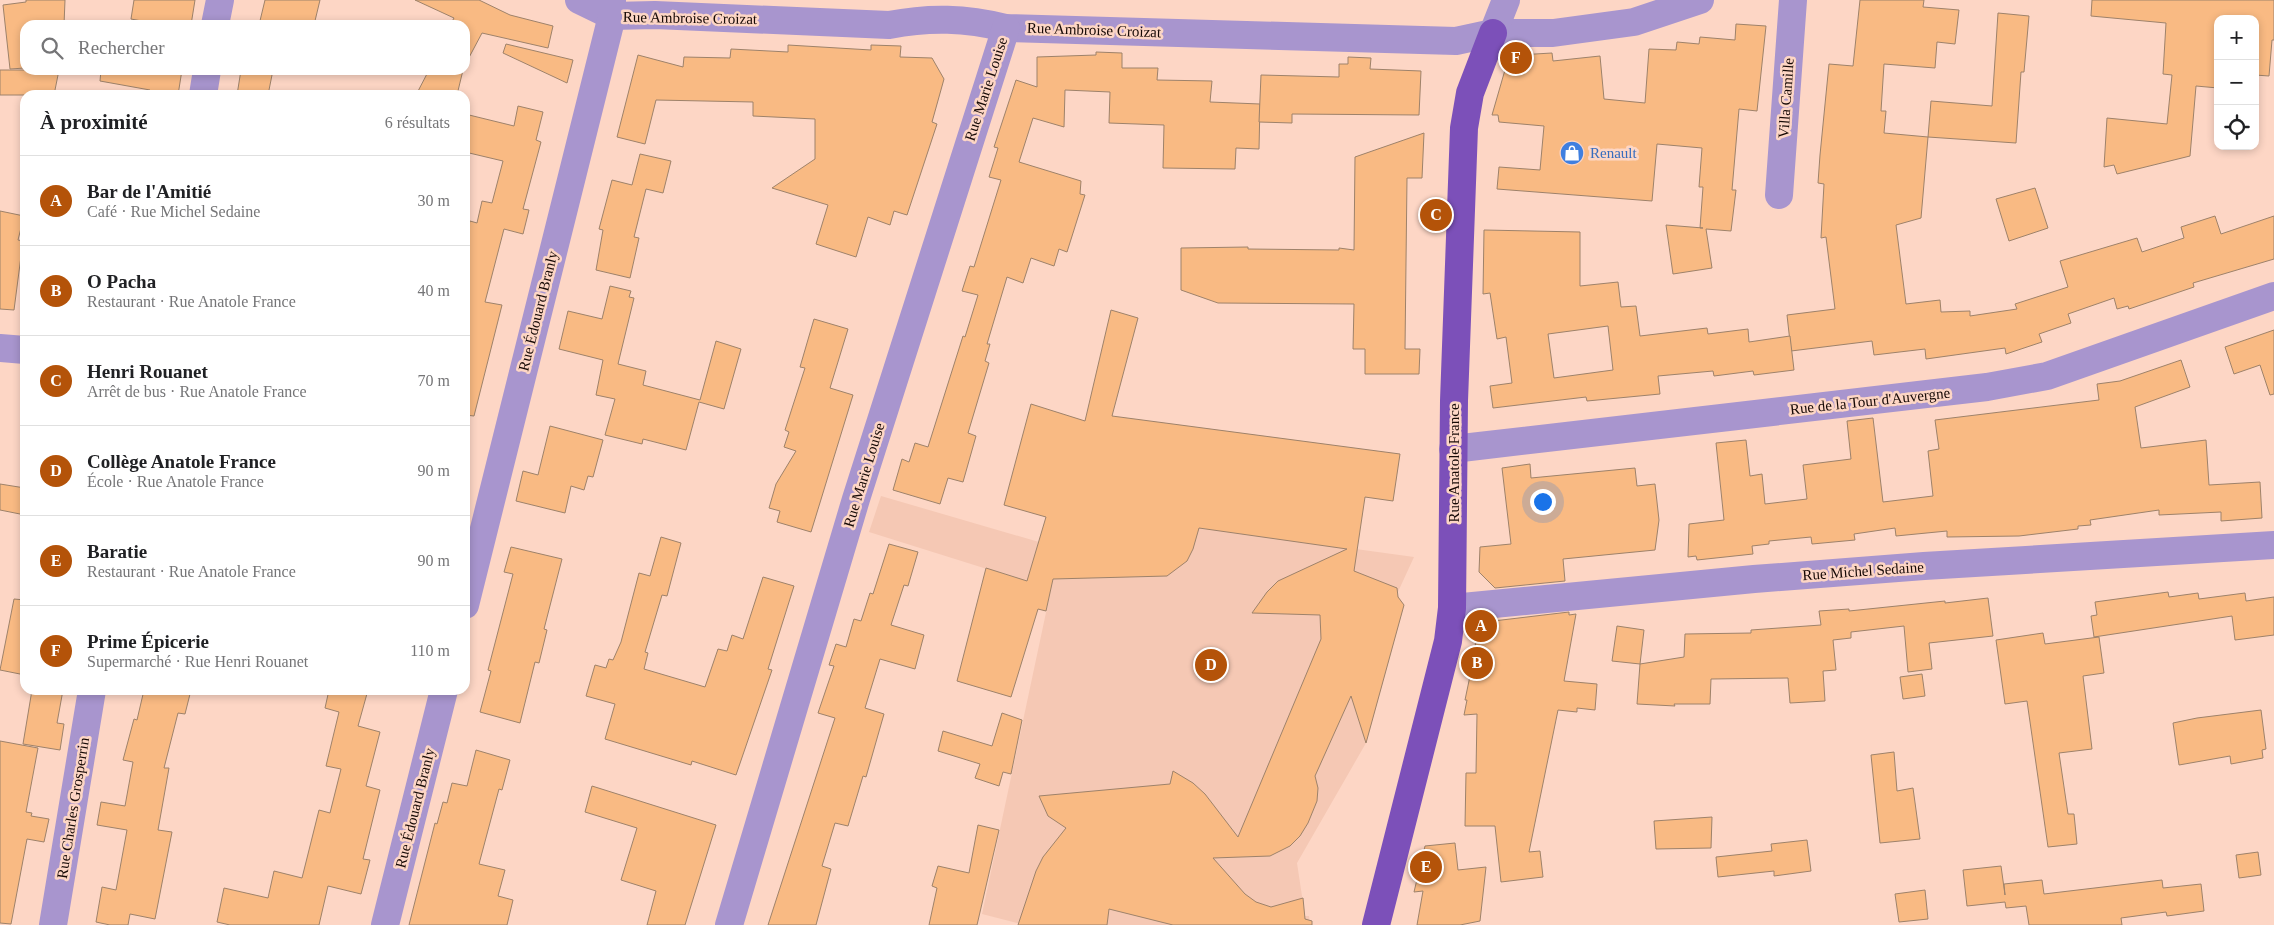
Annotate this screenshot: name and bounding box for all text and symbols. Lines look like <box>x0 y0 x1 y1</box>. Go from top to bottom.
street label: Rue Ambroise Croizat <box>623 9 758 27</box>
map controls <box>2214 15 2259 150</box>
button: + <box>2214 15 2259 60</box>
search box <box>20 20 470 75</box>
street label: Rue Ambroise Croizat <box>1027 20 1162 40</box>
icon: search <box>38 34 66 62</box>
street label: Rue Marie Louise <box>962 35 1010 143</box>
text: Rechercher <box>78 37 165 58</box>
pin: F <box>1500 39 1532 77</box>
street label: Villa Camille <box>1775 57 1797 139</box>
button: − <box>2214 60 2259 105</box>
button: locate <box>2214 105 2259 150</box>
text: À proximité <box>40 110 148 134</box>
text: 6 résultats <box>385 114 450 131</box>
shop icon: Renault <box>1559 140 1585 166</box>
place label: Renault <box>1590 145 1637 161</box>
text: Bar de l'Amitié <box>87 181 211 202</box>
text: A <box>50 192 62 209</box>
text: 30 m <box>418 192 450 209</box>
pin: C <box>1420 196 1452 234</box>
text: Café · Rue Michel Sedaine <box>87 203 260 220</box>
street label: Rue Édouard Branly <box>515 249 561 373</box>
text: O Pacha <box>87 271 156 292</box>
text: B <box>51 282 61 299</box>
text: 40 m <box>418 282 450 299</box>
text: Restaurant · Rue Anatole France <box>87 293 296 310</box>
text: Henri Rouanet <box>87 361 208 382</box>
text: C <box>50 372 62 389</box>
text: 70 m <box>418 372 450 389</box>
text: Arrêt de bus · Rue Anatole France <box>87 383 306 400</box>
street label: Rue de la Tour d'Auvergne <box>1789 385 1951 417</box>
street label: Rue Anatole France <box>1446 403 1462 523</box>
street label: Rue Marie Louise <box>841 421 888 529</box>
text: Collège Anatole France <box>87 451 276 472</box>
text: D <box>50 462 62 479</box>
text: 90 m <box>418 462 450 479</box>
text: École · Rue Anatole France <box>87 473 264 490</box>
your location <box>1530 489 1556 515</box>
text: Baratie <box>87 541 147 562</box>
text: E <box>51 552 61 569</box>
text: 90 m <box>418 552 450 569</box>
street label: Rue Michel Sedaine <box>1802 559 1925 583</box>
text: Restaurant · Rue Anatole France <box>87 563 296 580</box>
pin: A <box>1465 607 1497 645</box>
text: Prime Épicerie <box>87 631 209 652</box>
text: F <box>51 642 61 659</box>
text: 110 m <box>410 642 450 659</box>
pin: B <box>1461 644 1493 682</box>
pin: D <box>1195 646 1227 684</box>
text: Supermarché · Rue Henri Rouanet <box>87 653 308 670</box>
street label: Rue Charles Grosperrin <box>54 736 92 880</box>
street label: Rue Édouard Branly <box>392 746 438 870</box>
pin: E <box>1410 848 1442 886</box>

